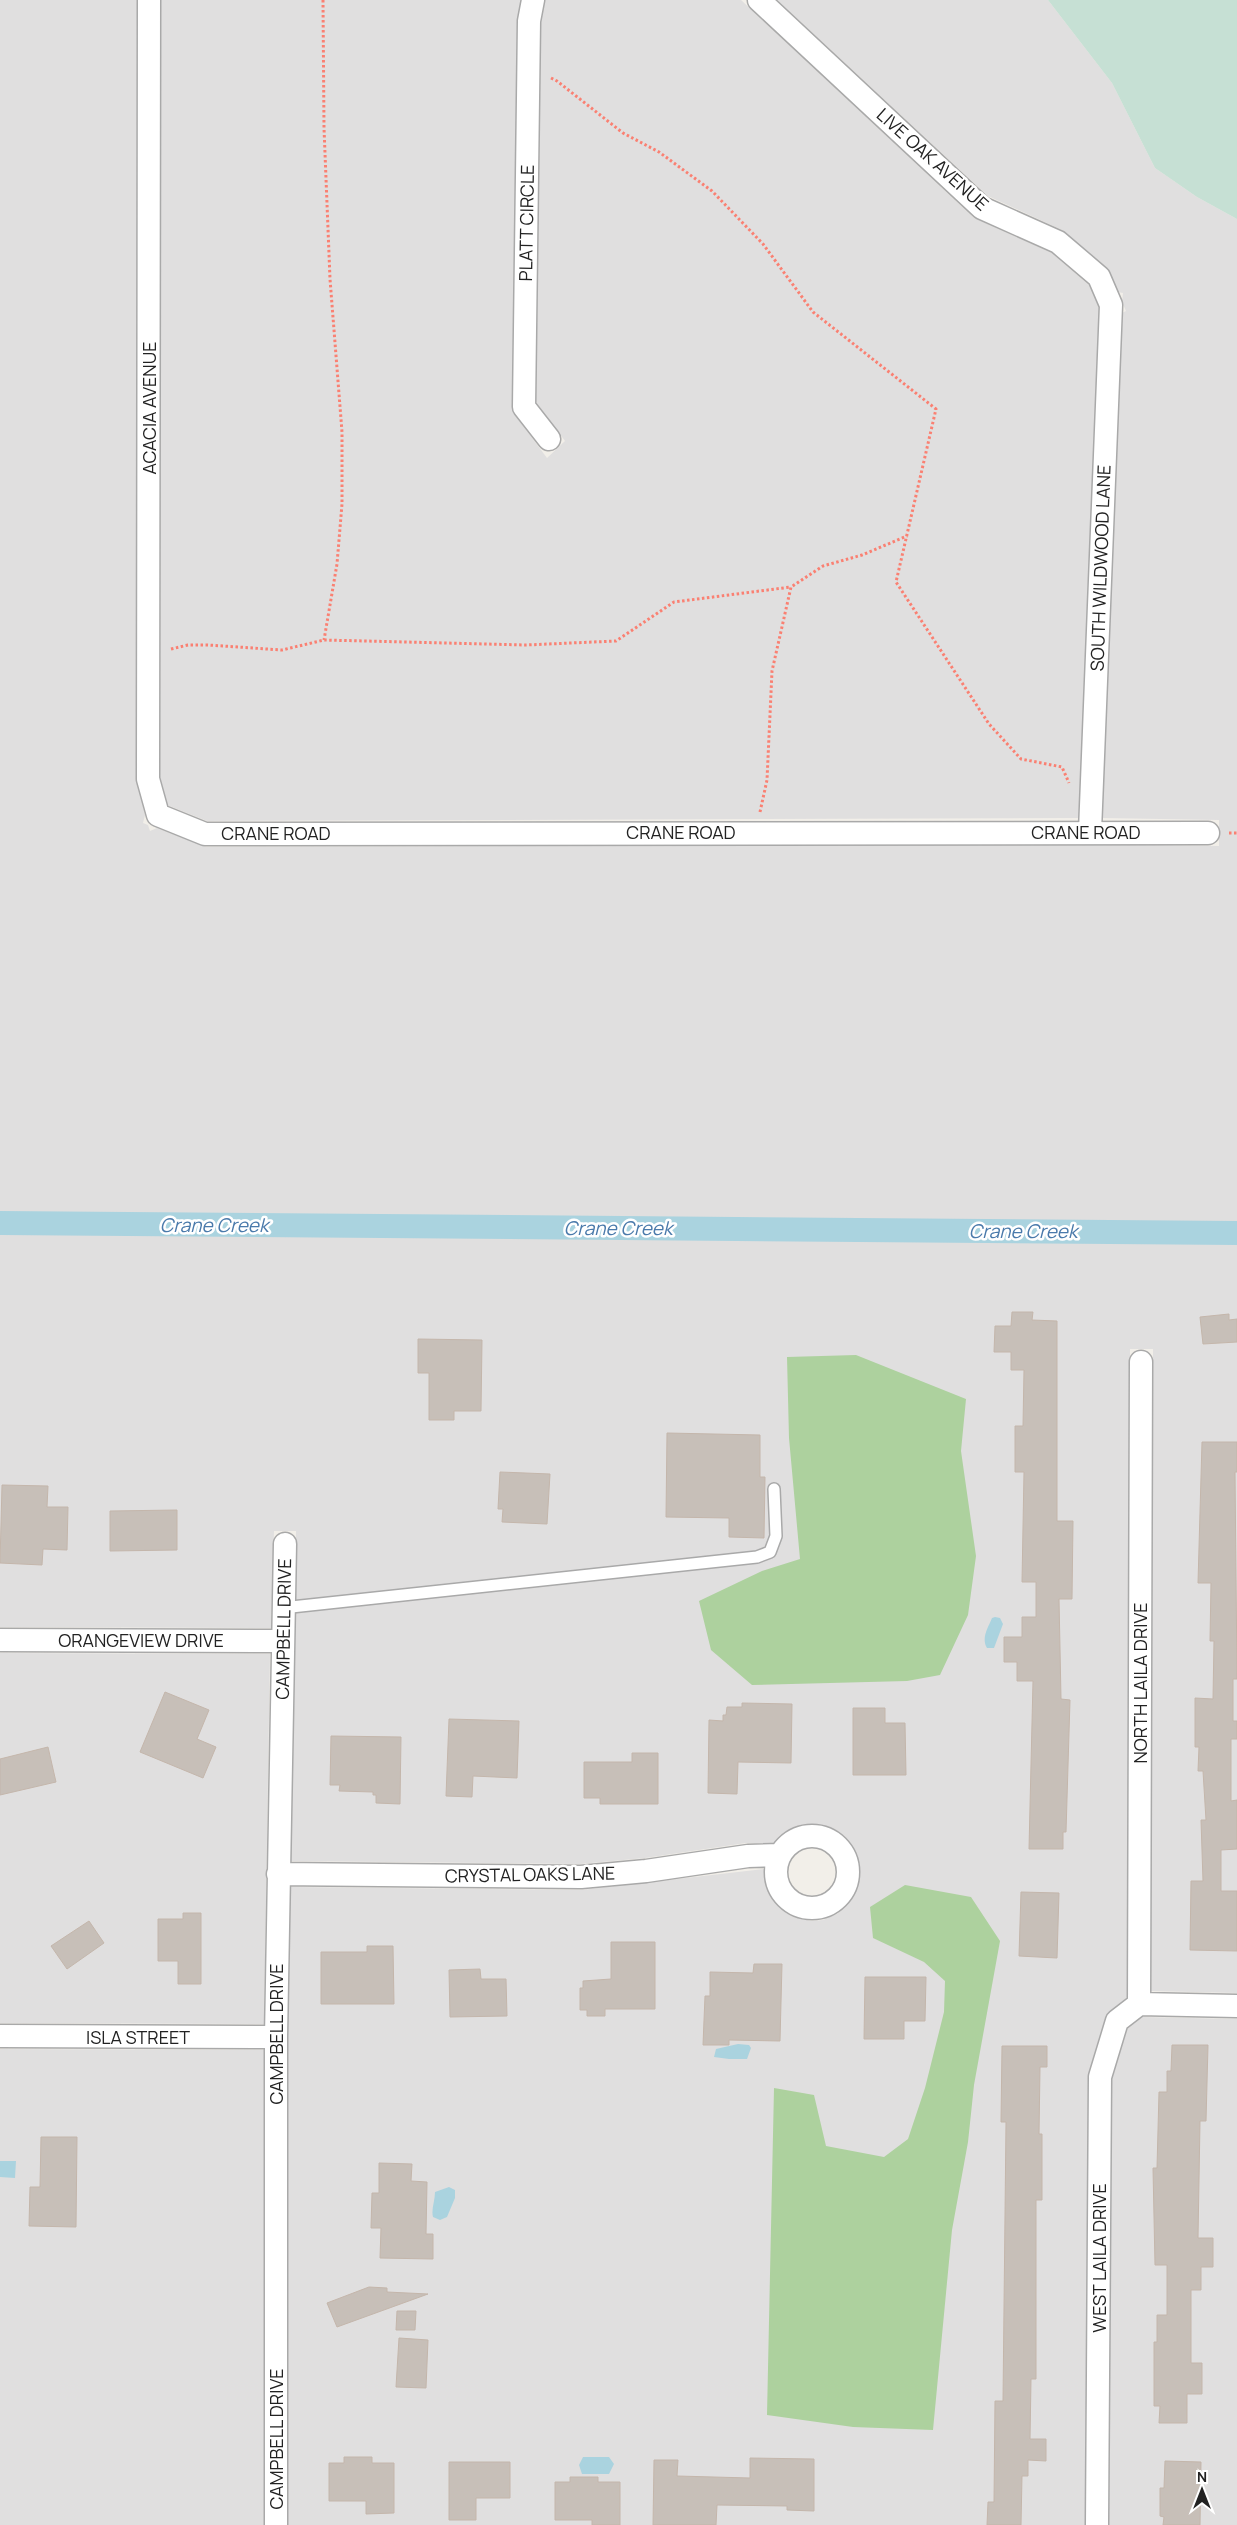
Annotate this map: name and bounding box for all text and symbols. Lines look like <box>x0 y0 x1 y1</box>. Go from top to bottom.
street label: LIVE OAK AVENUE <box>872 102 994 216</box>
street label: PLATT CIRCLE <box>513 165 539 281</box>
street label: ACACIA AVENUE <box>137 341 161 475</box>
street label: SOUTH WILDWOOD LANE <box>1084 464 1116 672</box>
street label: CRANE ROAD <box>626 820 736 844</box>
street label: CRANE ROAD <box>1031 820 1141 844</box>
street label: CRANE ROAD <box>221 821 331 845</box>
water label: Crane Creek <box>160 1212 271 1238</box>
water label: Crane Creek <box>564 1215 675 1241</box>
water label: Crane Creek <box>969 1218 1080 1244</box>
street label: CAMPBELL DRIVE <box>270 1558 296 1700</box>
street label: NORTH LAILA DRIVE <box>1128 1602 1152 1764</box>
street label: ORANGEVIEW DRIVE <box>58 1628 224 1652</box>
street label: CRYSTAL OAKS LANE <box>445 1861 615 1887</box>
street label: CAMPBELL DRIVE <box>264 1963 288 2105</box>
street label: ISLA STREET <box>86 2025 190 2049</box>
street label: WEST LAILA DRIVE <box>1087 2183 1111 2333</box>
street label: CAMPBELL DRIVE <box>264 2368 288 2510</box>
north arrow <box>1177 2465 1227 2515</box>
text: N <box>1197 2467 1207 2486</box>

